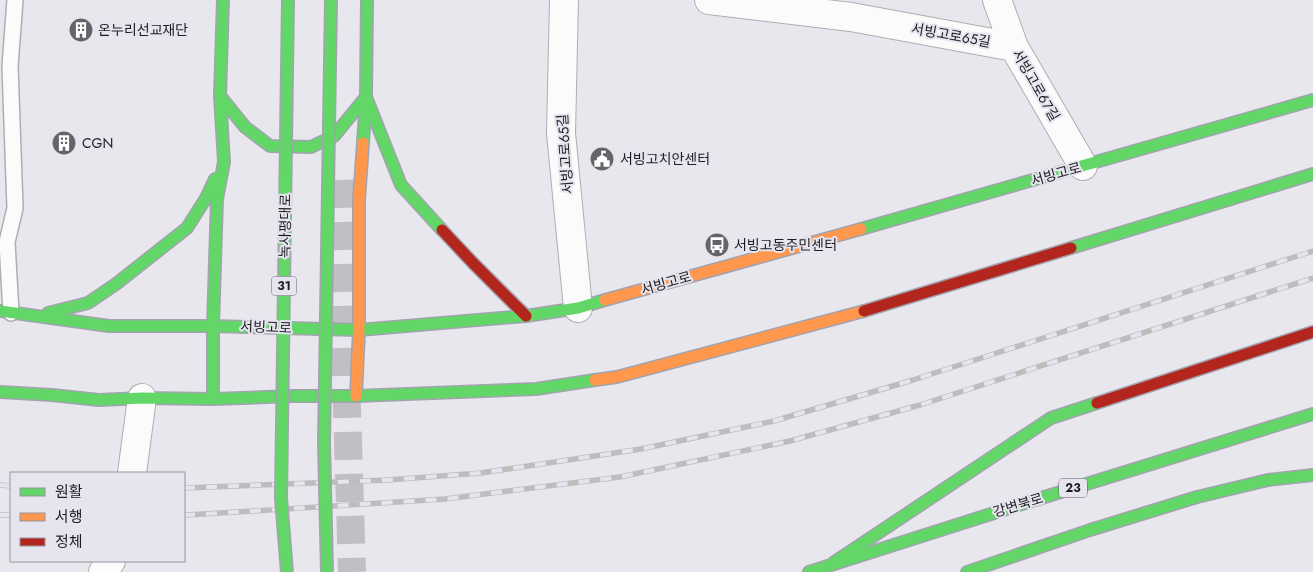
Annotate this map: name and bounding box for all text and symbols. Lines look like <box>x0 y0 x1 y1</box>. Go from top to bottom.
building icon: 온누리선교재단 <box>68 17 94 43</box>
street label: 서빙고로65길 <box>910 18 992 52</box>
place label: 온누리선교재단 <box>98 20 188 40</box>
street label: 서빙고로67길 <box>1007 45 1065 125</box>
street label: 서빙고로65길 <box>552 113 578 195</box>
building icon: CGN <box>51 130 77 156</box>
place label: CGN <box>82 133 113 153</box>
public building icon: 서빙고치안센터 <box>589 146 615 172</box>
place label: 서빙고치안센터 <box>620 149 710 169</box>
street label: 서빙고로 <box>1028 157 1084 191</box>
street label: 녹사평대로 <box>274 194 296 258</box>
bus stop icon: 서빙고동주민센터 <box>704 232 730 258</box>
place label: 서빙고동주민센터 <box>734 235 837 255</box>
street label: 서빙고로 <box>638 266 694 300</box>
road number: 31 <box>272 276 296 296</box>
street label: 서빙고로 <box>240 316 292 338</box>
legend <box>10 472 185 562</box>
road number: 23 <box>1059 478 1087 498</box>
text: 원활 <box>55 481 83 503</box>
street label: 강변북로 <box>990 488 1046 522</box>
text: 서행 <box>55 506 83 528</box>
text: 정체 <box>55 531 83 553</box>

